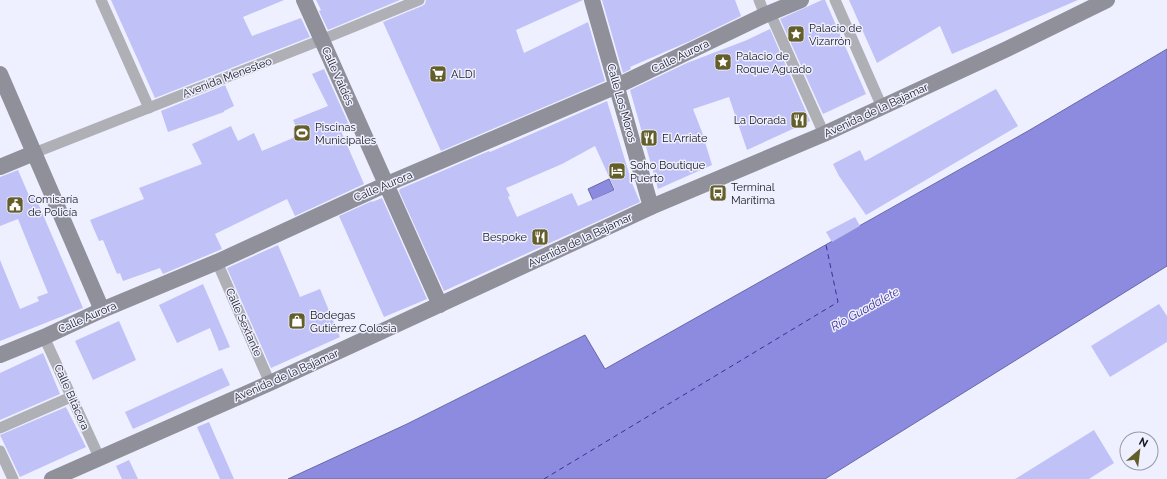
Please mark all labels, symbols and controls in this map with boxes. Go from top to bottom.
place label: Palacio de Vizarrón [809,22,862,48]
place icon: Palacio de Vizarrón [786,24,806,44]
street label: Calle Aurora [649,37,711,76]
street label: Calle Valdés [319,45,356,108]
place label: Palacio de Roque Aguado [736,50,812,76]
place icon: Palacio de Roque Aguado [713,52,733,72]
street label: Avenida Menesteo [181,54,274,100]
street label: Calle Los Moros [604,62,639,144]
supermarket icon: ALDI [428,64,448,84]
place label: ALDI [451,68,475,81]
street label: Avenida de la Bajamar [822,81,930,140]
restaurant icon: La Dorada [789,110,809,130]
place label: La Dorada [734,114,786,127]
place label: Piscinas Municipales [315,121,376,147]
sports icon: Piscinas Municipales [292,123,312,143]
restaurant icon: El Arriate [639,128,659,148]
place label: El Arriate [662,132,708,145]
place label: Soho Boutique Puerto [630,159,706,185]
hotel icon: Soho Boutique Puerto [607,161,627,181]
street label: Calle Aurora [352,168,414,205]
place label: Terminal Marítima [731,181,775,207]
bus stop icon: Terminal Marítima [708,183,728,203]
place label: Comisaría de Policía [28,193,78,219]
public building icon: Comisaría de Policía [5,195,25,215]
street label: Avenida de la Bajamar [526,211,634,270]
restaurant icon: Bespoke [530,227,550,247]
place label: Bespoke [483,231,528,244]
water label: Río Guadalete [828,284,902,334]
street label: Calle Sextante [223,286,265,359]
street label: Calle Aurora [56,299,118,336]
place label: Bodegas Gutiérrez Colosia [310,309,396,335]
shop icon: Bodegas Gutiérrez Colosia [287,311,307,331]
street label: Avenida de la Bajamar [232,346,341,404]
street label: Calle Bitácora [51,362,92,432]
north arrow [1119,431,1159,471]
text: N [1137,435,1150,450]

